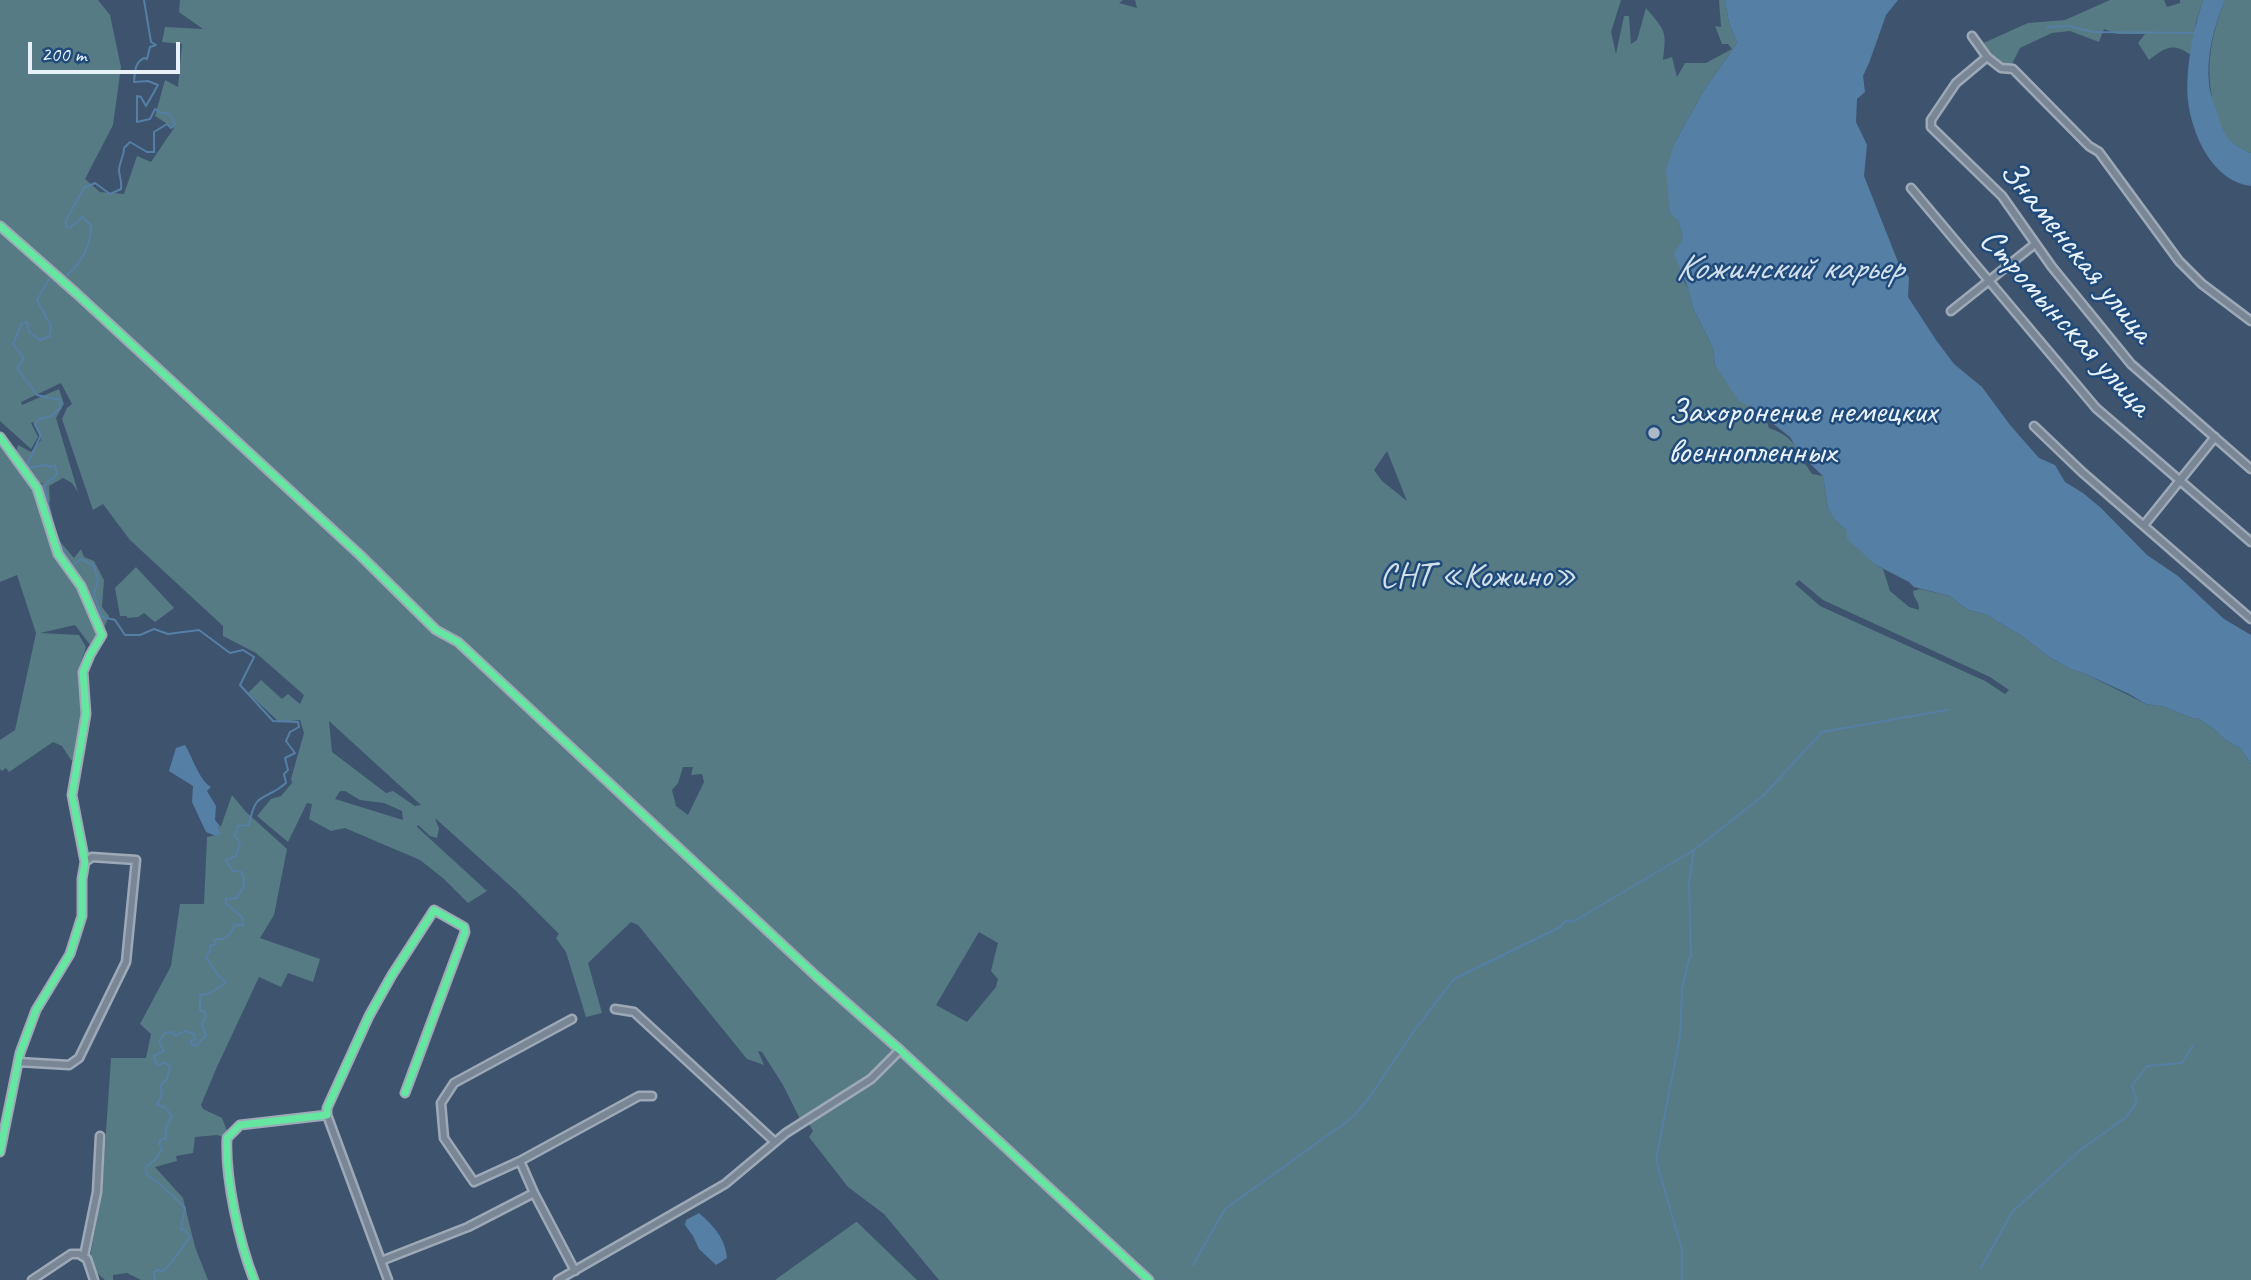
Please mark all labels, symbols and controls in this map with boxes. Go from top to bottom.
scale bar [32,28,184,72]
text: 200 m [41,41,86,67]
street label: Знаменская улица [1990,152,2162,352]
street label: Стромынская улица [1970,220,2160,426]
water label: Кожинский карьер [1676,247,1902,291]
place label: Захоронение немецких военнопленных [1668,392,1937,474]
marker: Захоронение немецких военнопленных [1646,425,1662,441]
park label: СНТ «Кожино» [1379,556,1577,598]

